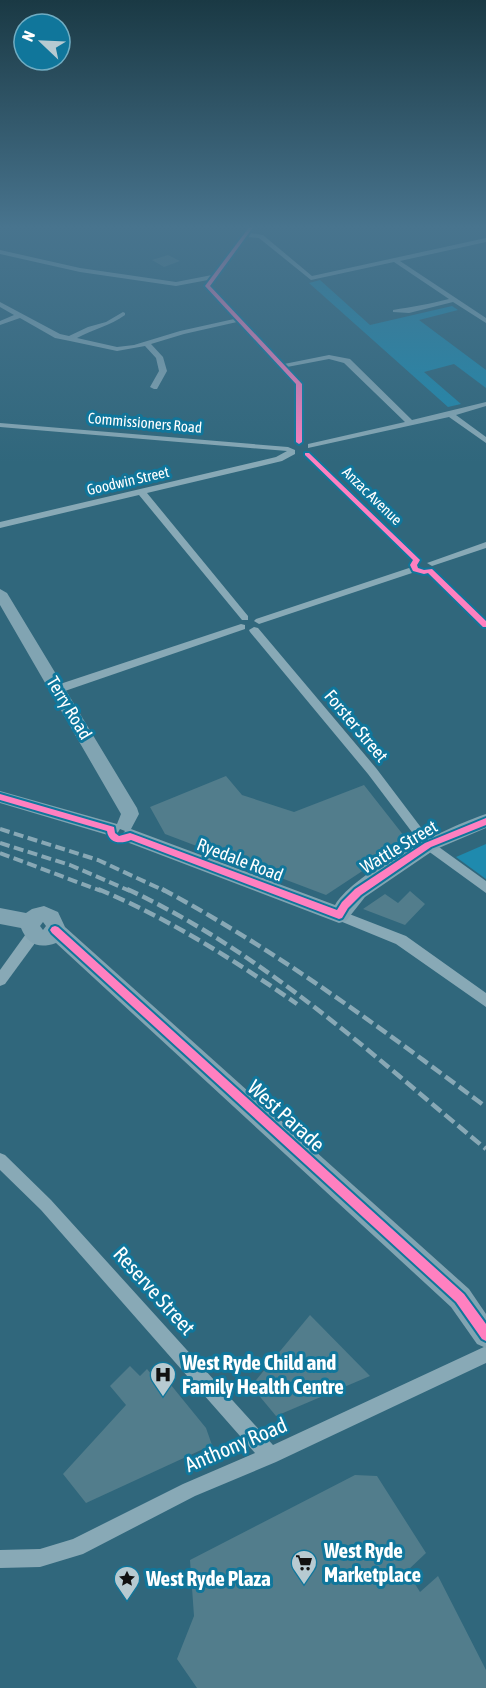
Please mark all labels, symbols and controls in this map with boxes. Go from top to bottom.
north arrow [12,12,72,72]
text: N [18,28,38,44]
street label: Commissioners Road [87,409,203,436]
street label: Goodwin Street [85,463,171,498]
street label: Anzac Avenue [339,463,406,528]
street label: Terry Road [42,672,96,743]
street label: Forster Street [320,685,393,766]
street label: Wattle Street [356,815,441,878]
street label: Ryedale Road [194,833,286,886]
street label: West Parade [243,1075,330,1156]
street label: Reserve Street [109,1241,200,1339]
place label: West Ryde Child and Family Health Centre [181,1350,344,1398]
hospital icon: West Ryde Child and Family Health Centre [148,1360,178,1398]
street label: Anthony Road [181,1412,290,1476]
place label: West Ryde Marketplace [323,1538,421,1586]
supermarket icon: West Ryde Marketplace [289,1548,319,1586]
place icon: West Ryde Plaza [112,1564,142,1602]
place label: West Ryde Plaza [145,1566,271,1590]

